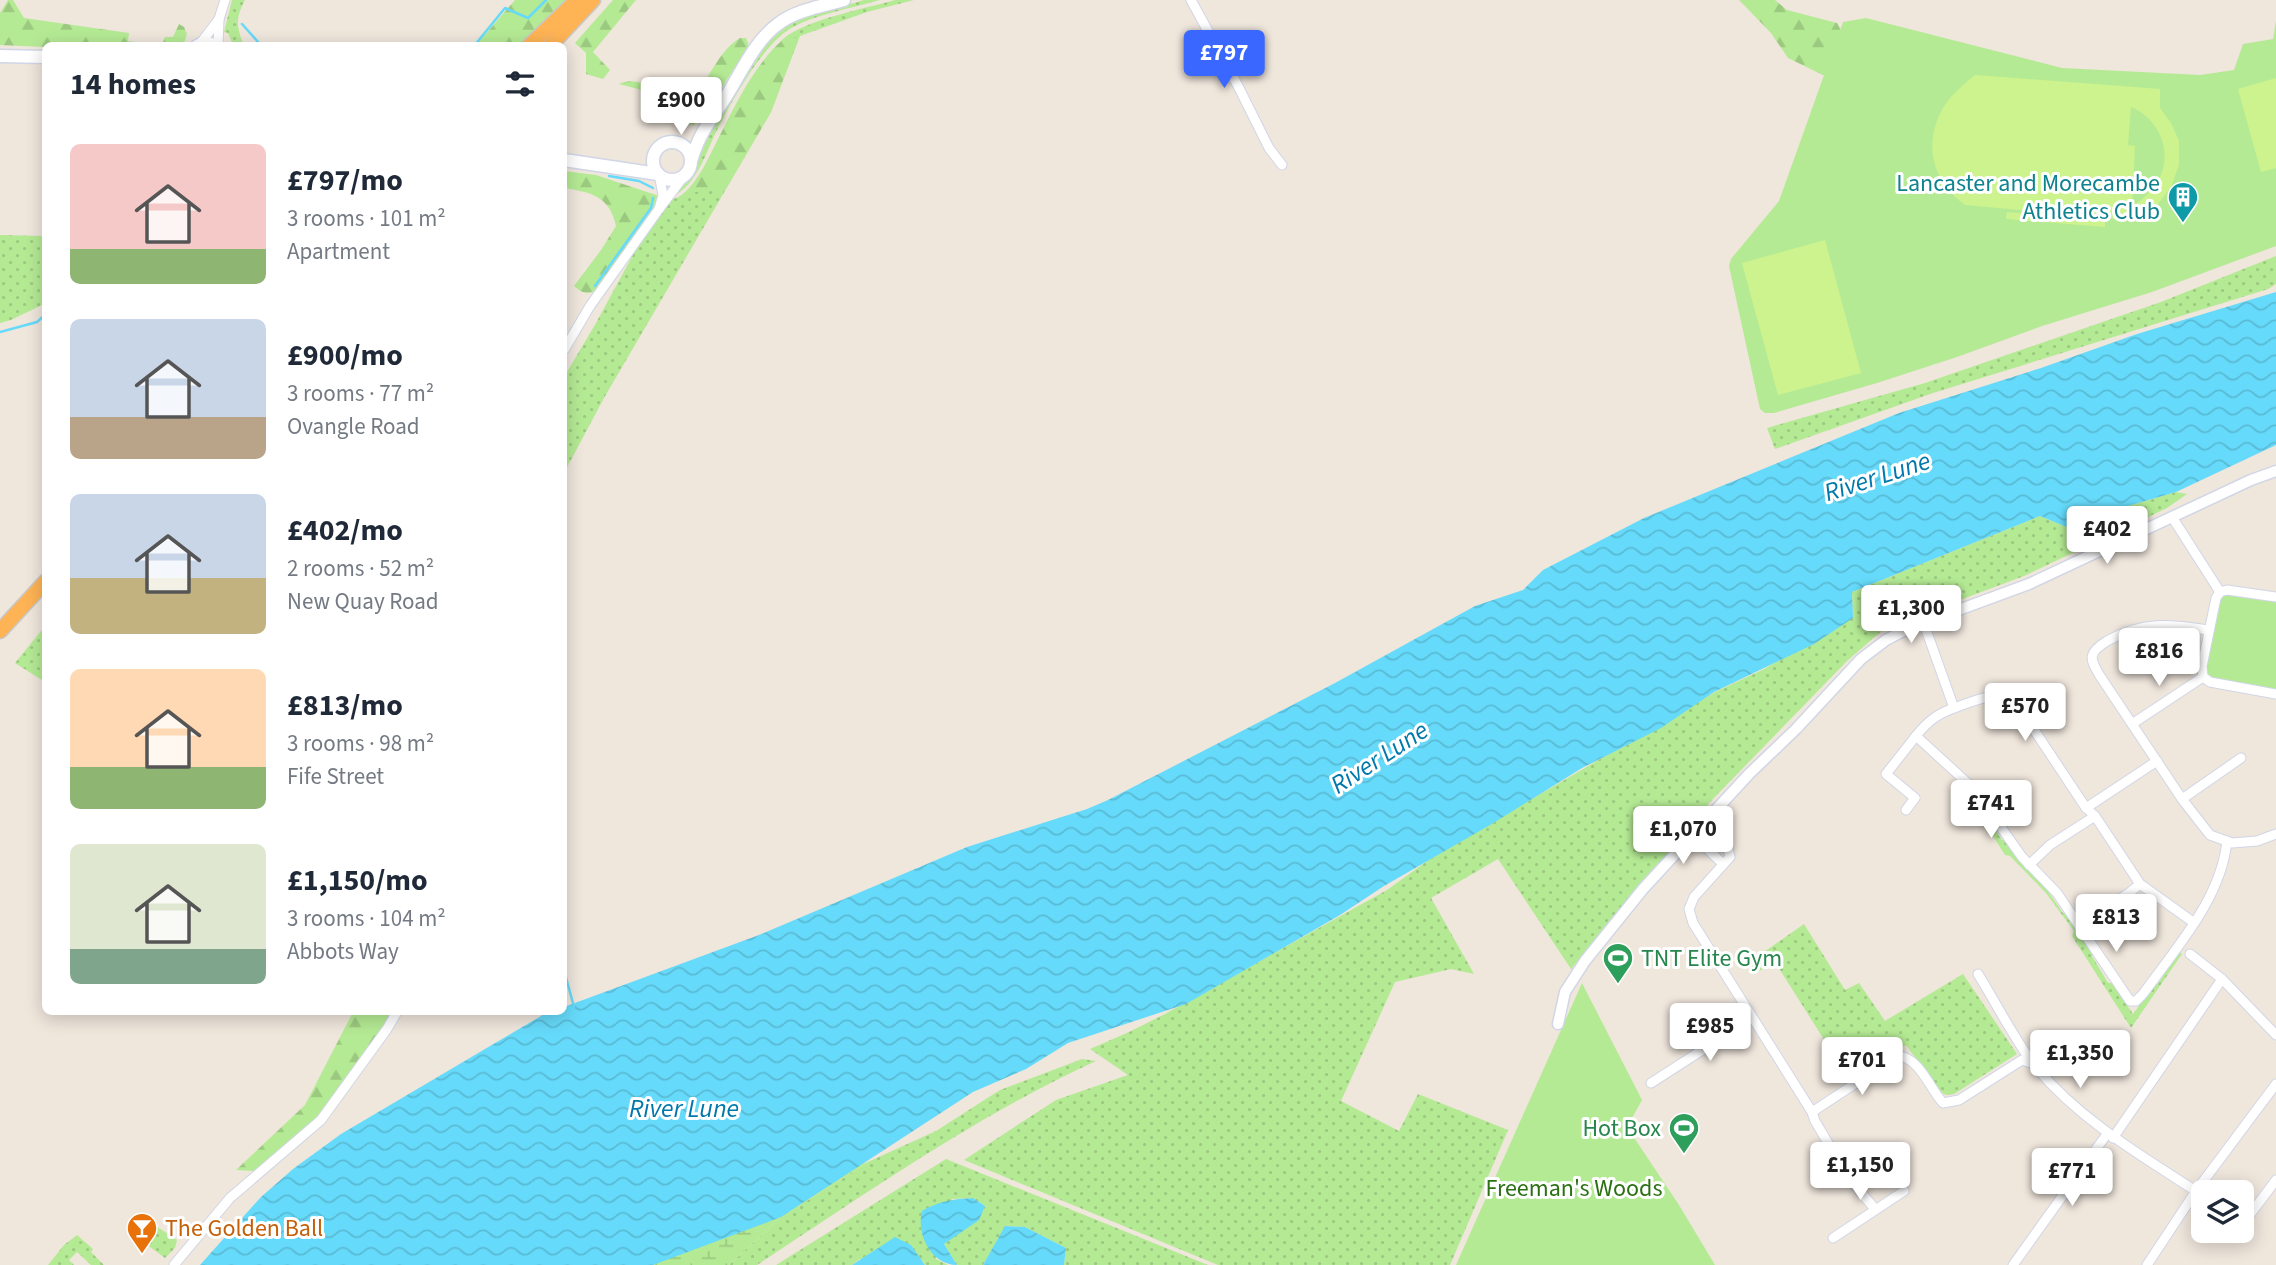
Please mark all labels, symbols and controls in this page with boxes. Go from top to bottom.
pin: £797 [1183,31,1265,90]
text: £797 [1200,36,1248,69]
text: 14 homes [70,63,196,106]
icon: filters [501,65,539,103]
pin: £900 [640,78,722,137]
text: £900 [657,83,705,116]
text: £797/mo [287,159,403,202]
place label: Lancaster and Morecambe Athletics Club [1896,166,2160,229]
icon: home [126,172,210,256]
building icon: Lancaster and Morecambe Athletics Club [2166,180,2200,224]
text: 3 rooms · 101 m² [287,202,446,235]
text: Apartment [287,235,390,268]
text: £900/mo [287,334,403,377]
icon: home [126,347,210,431]
text: 3 rooms · 77 m² [287,377,434,410]
text: Ovangle Road [287,410,420,443]
water label: River Lune [1819,442,1935,511]
pin: £402 [2066,506,2148,566]
text: £402/mo [287,509,403,552]
text: £402 [2083,512,2131,545]
icon: home [126,522,210,606]
text: 2 rooms · 52 m² [287,552,434,585]
text: New Quay Road [287,585,439,618]
pin: £1,300 [1854,586,1968,645]
text: £1,300 [1877,591,1945,624]
pin: £816 [2118,628,2200,688]
text: £816 [2135,634,2183,667]
text: £813/mo [287,684,403,727]
pin: £570 [1984,684,2066,743]
text: £570 [2001,689,2049,722]
icon: home [126,697,210,781]
water label: River Lune [1323,712,1436,803]
text: 3 rooms · 98 m² [287,727,434,760]
text: Fife Street [287,760,384,793]
pin: £741 [1950,780,2032,840]
text: £741 [1967,786,2015,819]
pin: £1,070 [1626,806,1740,866]
text: £1,070 [1649,812,1717,845]
text: £1,150/mo [287,859,428,902]
icon: home [126,872,210,956]
pin: £813 [2075,894,2157,954]
text: £813 [2092,900,2140,933]
text: 3 rooms · 104 m² [287,902,446,935]
text: Abbots Way [287,935,399,968]
sports icon: TNT Elite Gym [1601,941,1635,985]
place label: TNT Elite Gym [1641,941,1782,976]
pin: £985 [1669,1004,1751,1063]
text: £985 [1686,1009,1734,1042]
pin: £1,350 [2023,1030,2137,1090]
text: £1,350 [2046,1036,2114,1069]
pin: £701 [1821,1038,1903,1097]
text: £701 [1838,1043,1886,1076]
water label: River Lune [629,1090,739,1127]
place label: Hot Box [1582,1111,1661,1146]
sports icon: Hot Box [1667,1111,1701,1155]
pin: £1,150 [1803,1142,1917,1202]
text: £1,150 [1826,1148,1894,1181]
pin: £771 [2031,1148,2113,1208]
text: £771 [2048,1154,2096,1187]
park label: Freeman's Woods [1486,1171,1663,1206]
map controls [2191,1180,2254,1243]
button: layers [2191,1180,2254,1243]
bar icon: The Golden Ball [125,1211,159,1255]
place label: The Golden Ball [165,1211,323,1246]

